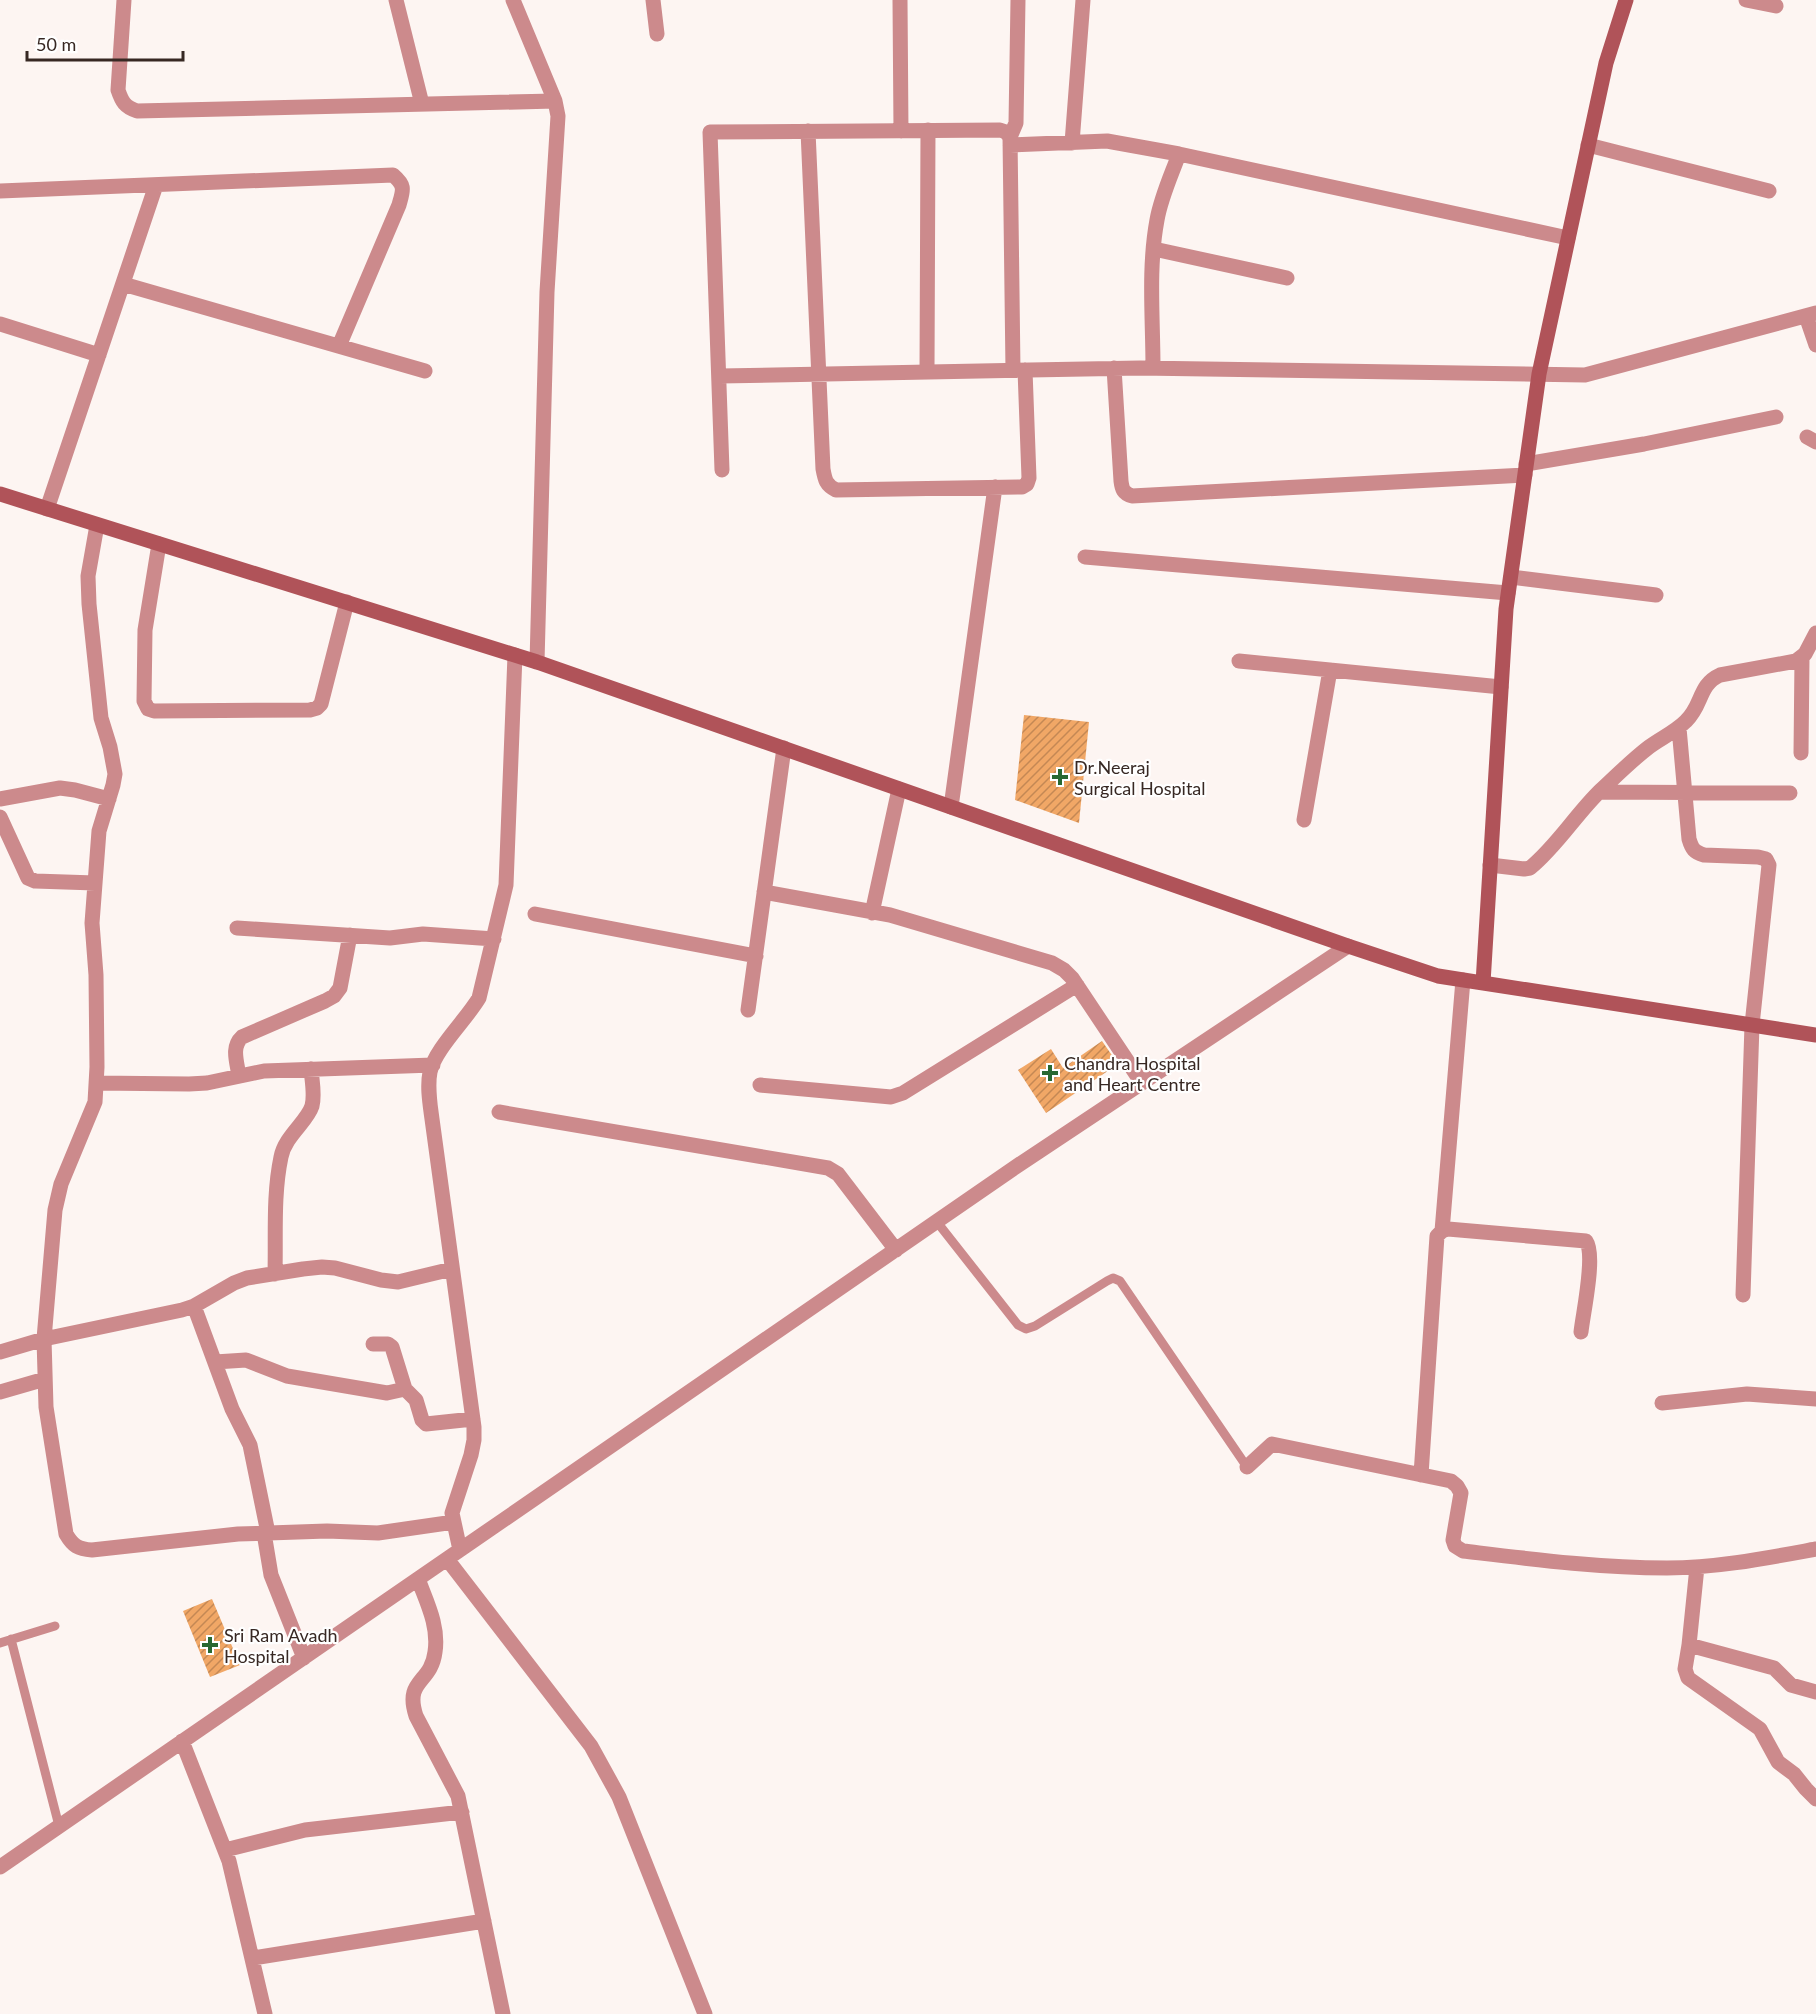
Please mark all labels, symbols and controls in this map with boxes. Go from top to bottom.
scale bar [27,24,183,62]
text: 50 m [36,33,76,55]
place label: Dr.Neeraj Surgical Hospital [1074,756,1206,799]
marker: Dr.Neeraj Surgical Hospital [1051,768,1069,786]
place label: Chandra Hospital and Heart Centre [1064,1052,1201,1095]
marker: Chandra Hospital and Heart Centre [1041,1064,1059,1082]
place label: Sri Ram Avadh Hospital [224,1624,338,1667]
marker: Sri Ram Avadh Hospital [201,1636,219,1654]

